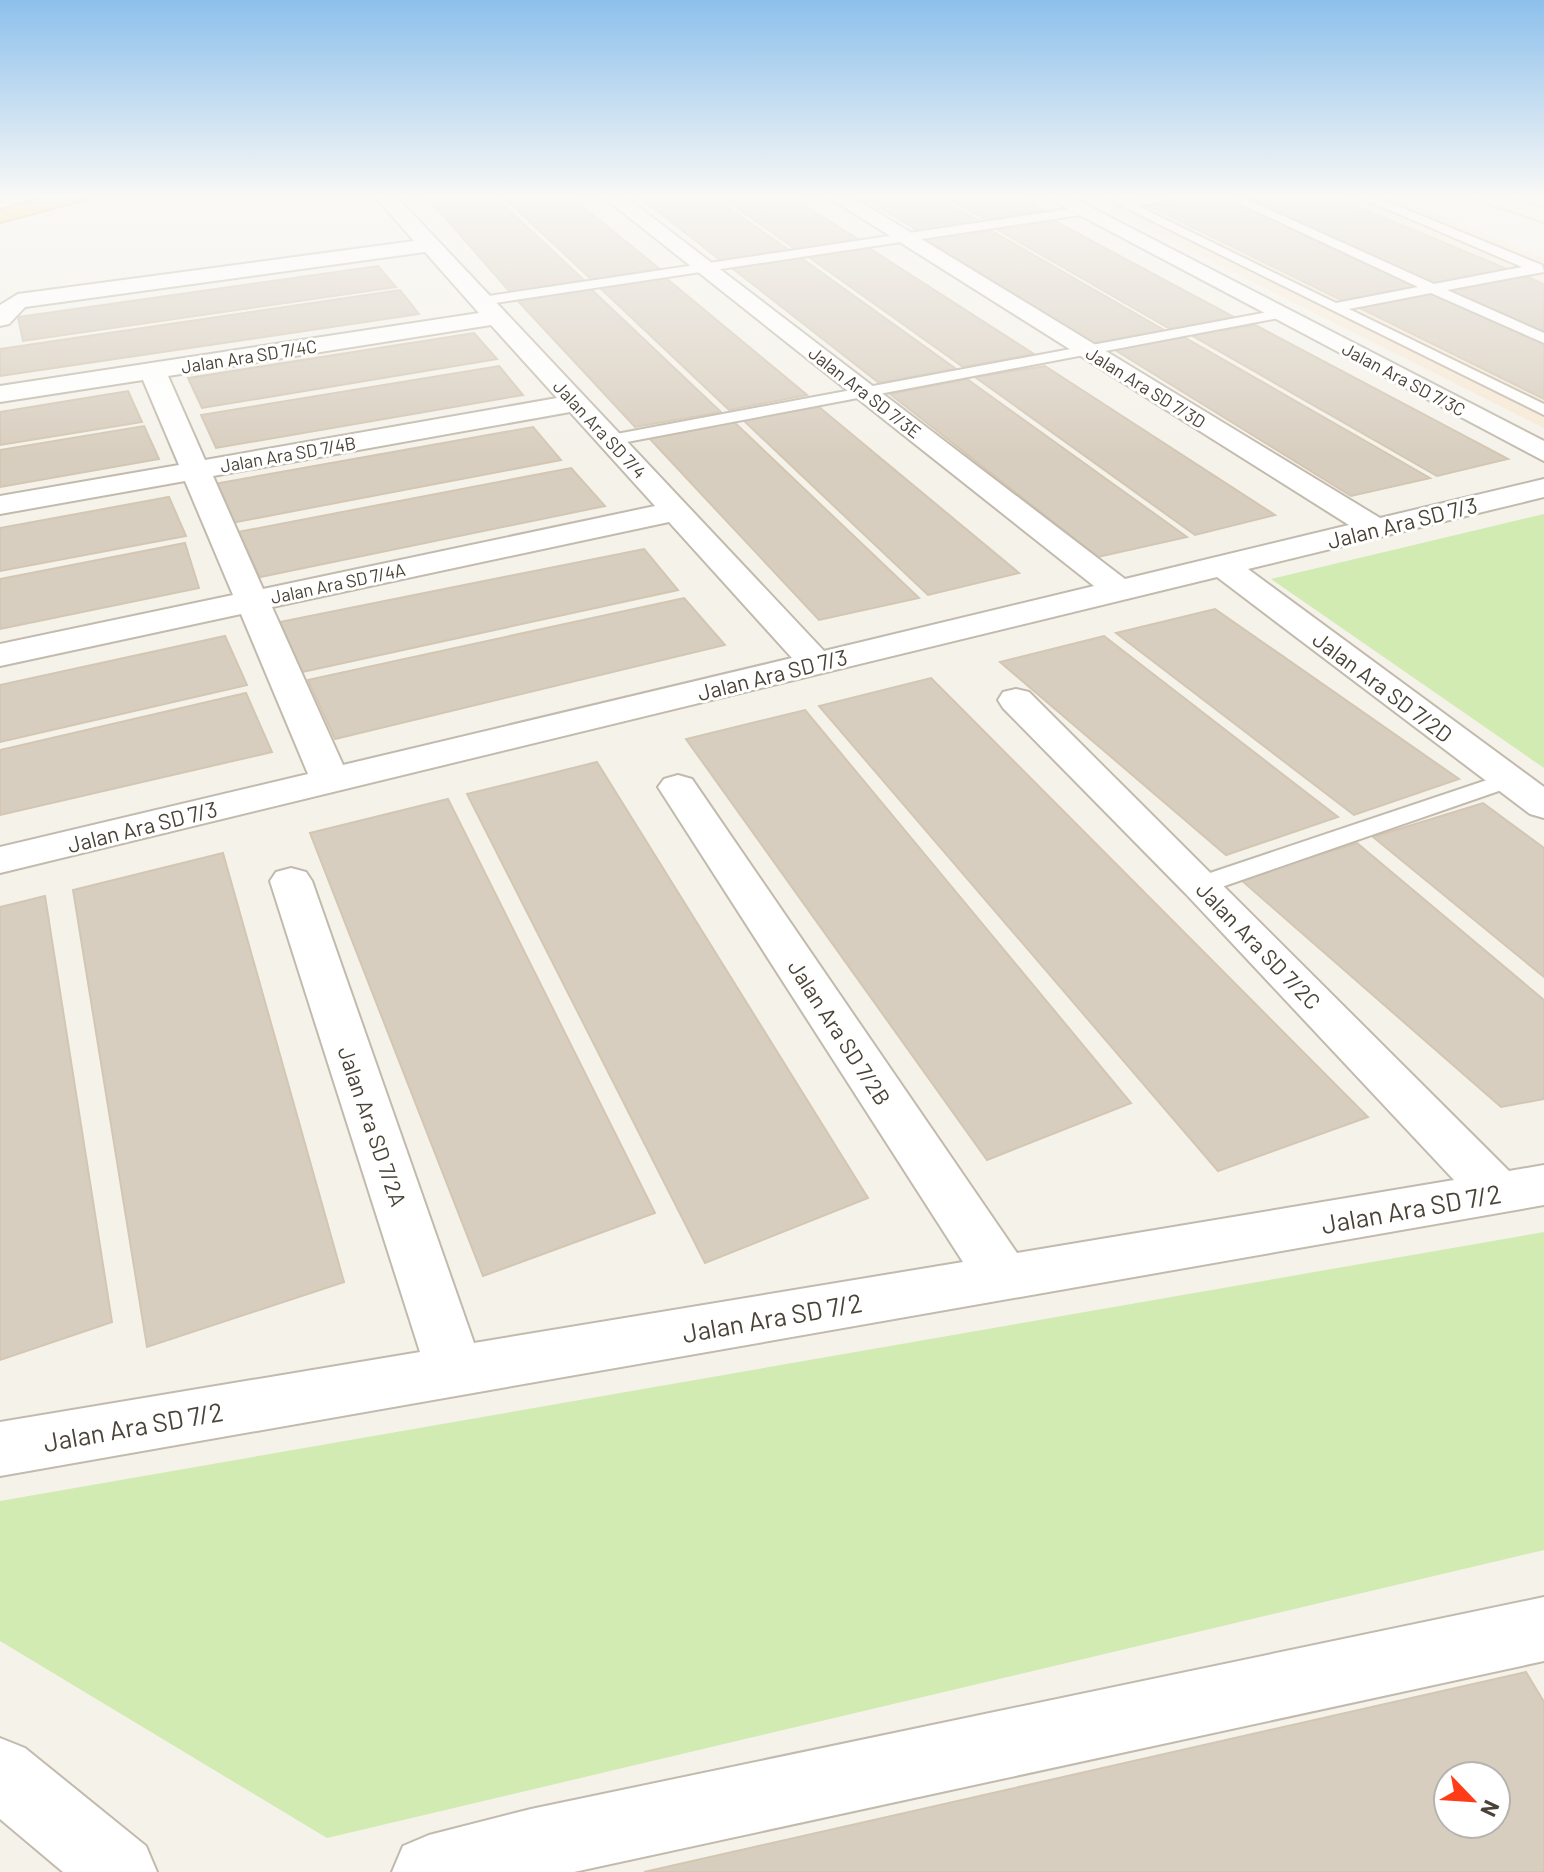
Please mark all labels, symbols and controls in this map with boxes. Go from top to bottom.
street label: Jalan Ara SD 7/4C [180,334,318,378]
street label: Jalan Ara SD 7/3C [1339,337,1469,421]
street label: Jalan Ara SD 7/3E [804,341,926,443]
street label: Jalan Ara SD 7/3D [1082,341,1210,433]
street label: Jalan Ara SD 7/4 [549,375,651,483]
street label: Jalan Ara SD 7/4B [218,431,358,477]
street label: Jalan Ara SD 7/3 [1324,491,1480,553]
street label: Jalan Ara SD 7/4A [269,558,407,608]
street label: Jalan Ara SD 7/2D [1308,625,1458,747]
street label: Jalan Ara SD 7/3 [694,643,850,705]
street label: Jalan Ara SD 7/3 [64,795,220,857]
street label: Jalan Ara SD 7/2C [1192,876,1326,1014]
street label: Jalan Ara SD 7/2B [783,955,897,1109]
street label: Jalan Ara SD 7/2A [333,1043,413,1209]
street label: Jalan Ara SD 7/2 [1319,1177,1503,1239]
street label: Jalan Ara SD 7/2 [680,1286,864,1348]
street label: Jalan Ara SD 7/2 [41,1395,225,1457]
north arrow [1432,1760,1512,1840]
text: N [1476,1797,1506,1821]

